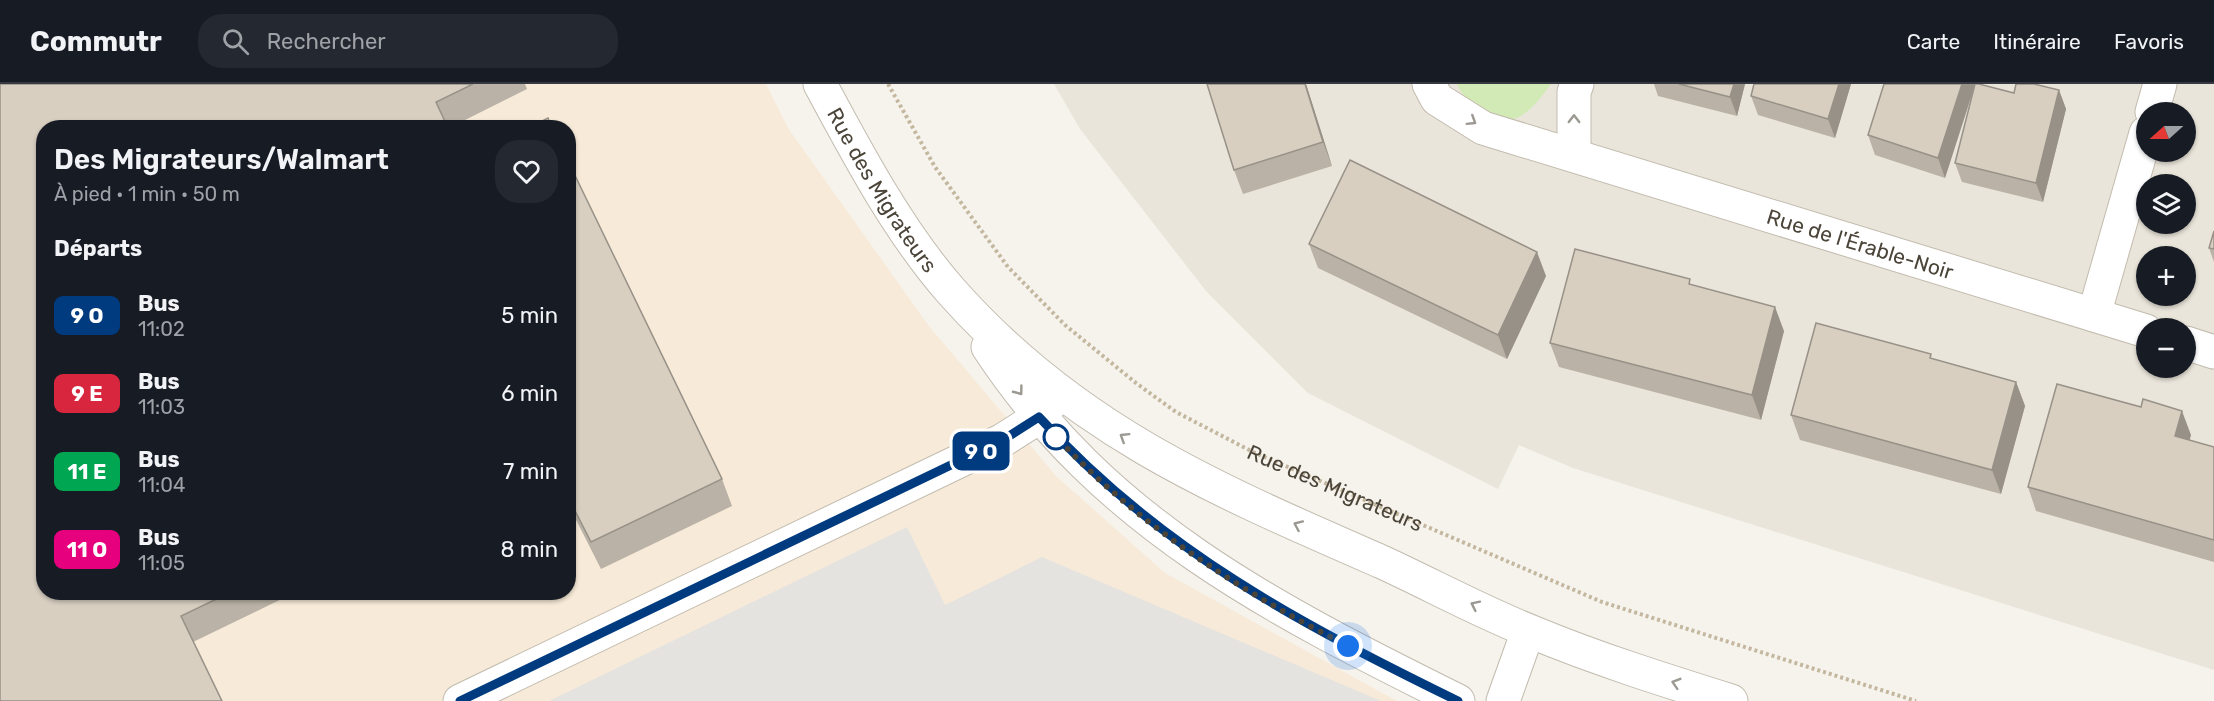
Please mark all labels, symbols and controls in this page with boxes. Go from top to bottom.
search box [198,14,618,68]
text: Commutr [30,25,162,58]
icon: search [219,25,252,58]
text: Rechercher [267,28,386,55]
text: Carte [1907,29,1960,54]
text: Itinéraire [1993,29,2081,54]
text: Favoris [2114,29,2184,54]
north arrow [2136,102,2196,162]
map controls [2136,102,2196,378]
street label: Rue des Migrateurs [822,103,943,277]
one-way arrow [1466,114,1477,125]
one-way arrow [1568,115,1580,124]
button: heart [495,140,558,203]
text: Des Migrateurs/Walmart [54,143,389,176]
button: layers [2136,174,2196,234]
text: À pied · 1 min · 50 m [54,182,240,206]
street label: Rue de l'Érable-Noir [1764,203,1957,284]
text: Départs [54,235,142,262]
button: + [2136,246,2196,306]
text: Bus [138,290,180,317]
text: 5 min [501,302,558,329]
text: 9 O [71,303,103,328]
text: 11:02 [138,317,185,341]
button: − [2136,318,2196,378]
text: Bus [138,368,180,395]
text: 6 min [501,380,558,407]
text: 9 E [71,381,103,406]
one-way arrow [1011,385,1022,396]
text: 11:03 [138,395,185,419]
unlabelled marker [1043,424,1069,450]
line badge: 9 O [946,432,1016,470]
one-way arrow [1120,432,1130,444]
text: 9 O [965,439,997,464]
street label: Rue des Migrateurs [1244,439,1427,536]
text: Bus [138,446,180,473]
text: 7 min [503,458,558,485]
text: 11 E [68,459,106,484]
text: 11:04 [138,473,185,497]
one-way arrow [1293,520,1304,532]
text: Bus [138,524,180,551]
text: 8 min [500,536,558,563]
text: 11 O [67,537,107,562]
text: 11:05 [138,551,185,575]
one-way arrow [1471,601,1482,613]
your location [1333,631,1363,661]
one-way arrow [1671,678,1682,691]

